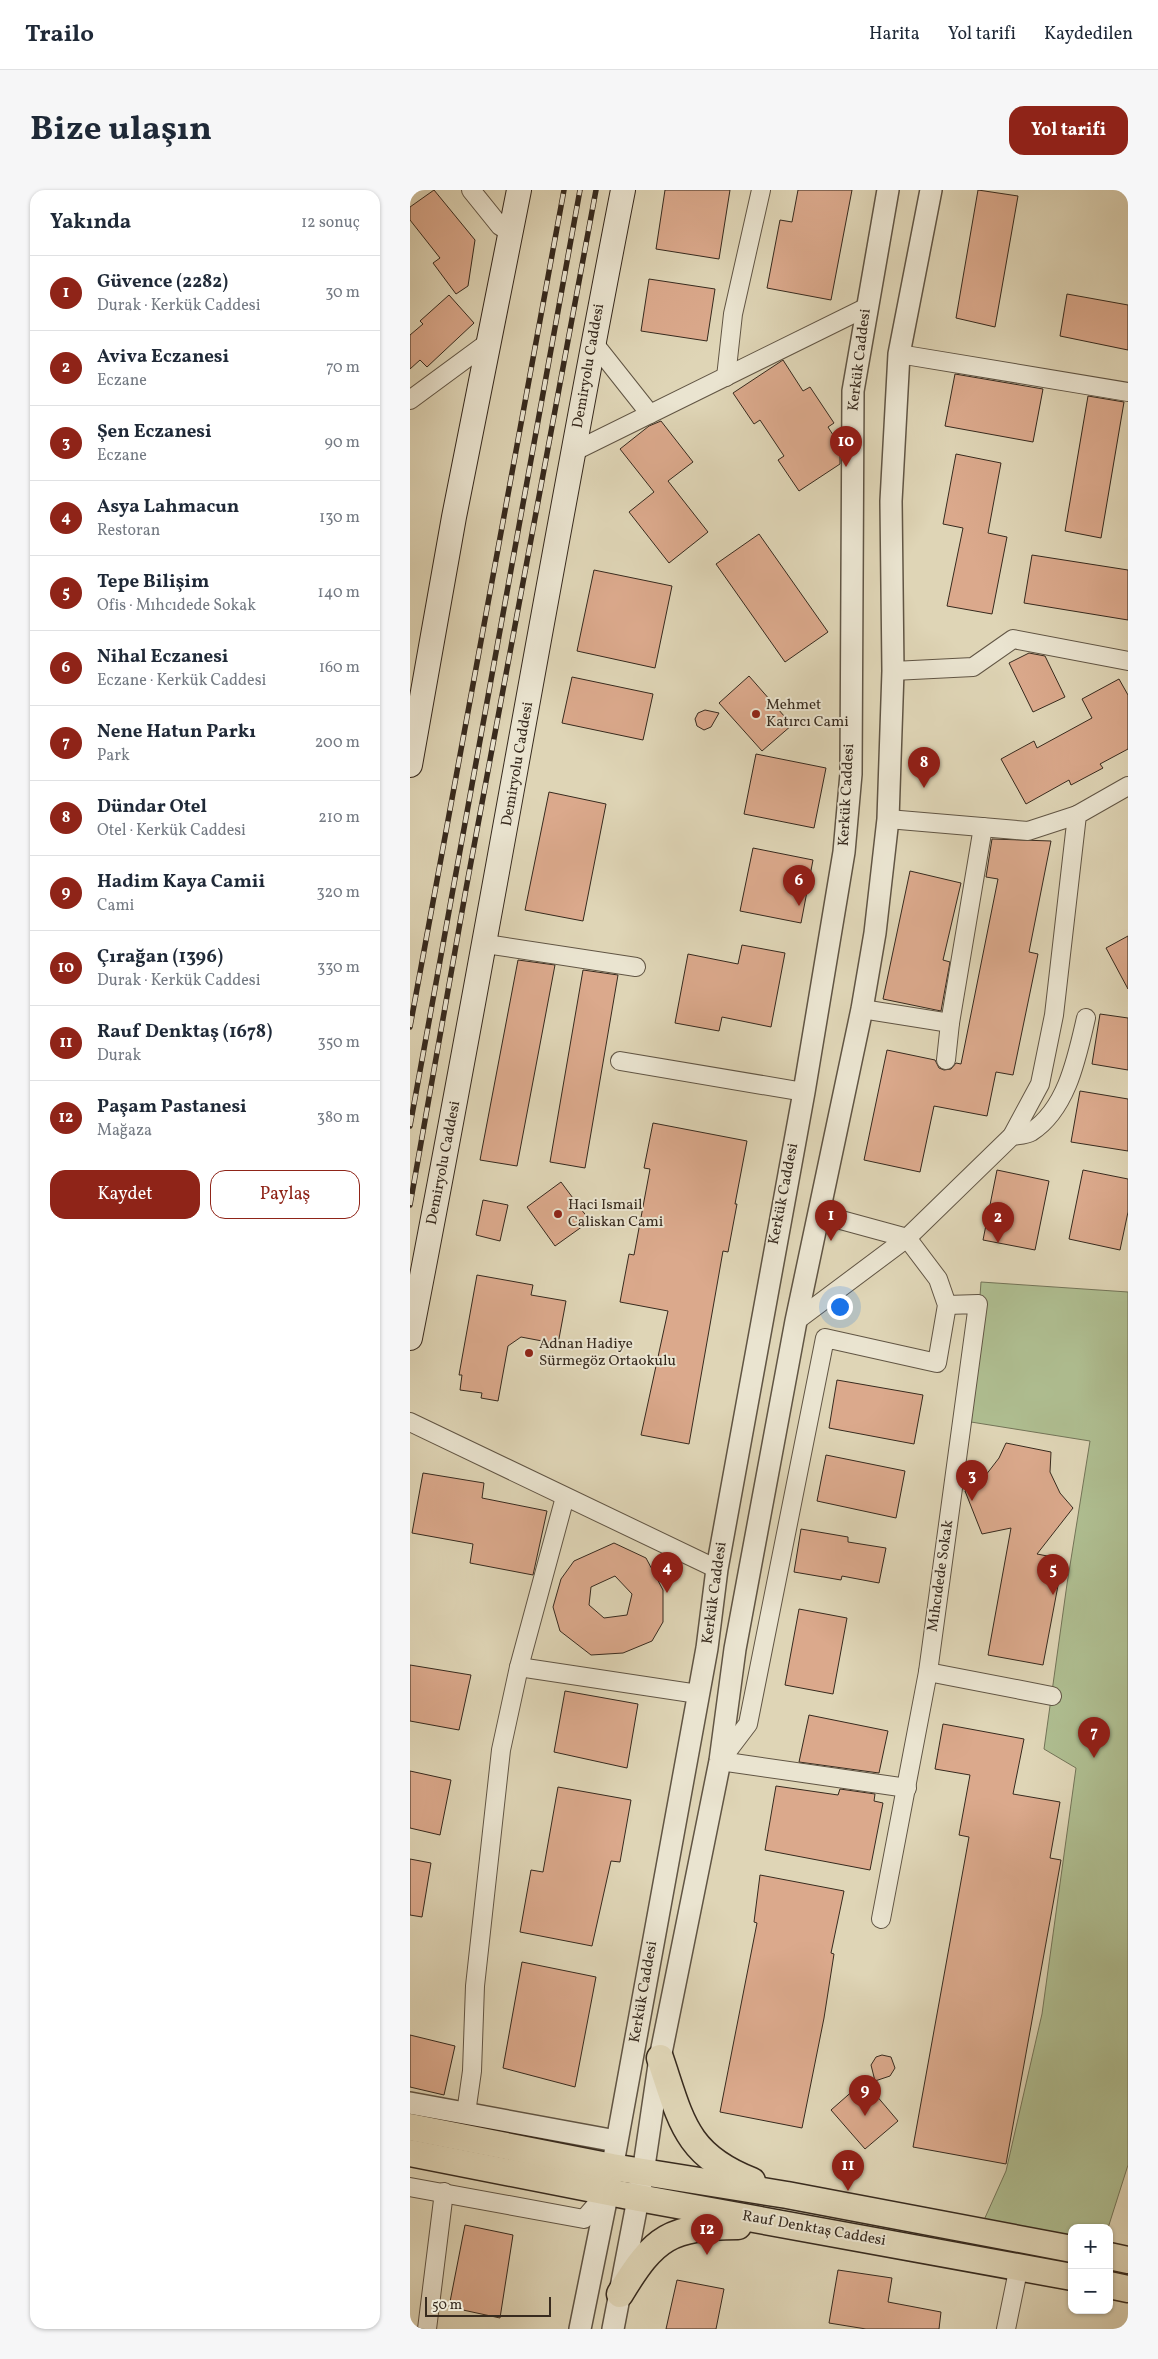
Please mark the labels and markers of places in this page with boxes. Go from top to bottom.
pin: 10 [830,426,862,467]
place label: Mehmet Katırcı Cami [766,695,849,733]
marker: Mehmet Katırcı Cami [750,708,762,720]
pin: 8 [908,747,940,788]
pin: 6 [783,865,815,906]
place label: Haci Ismail Caliskan Cami [568,1195,663,1233]
pin: 1 [815,1200,847,1241]
pin: 2 [982,1202,1014,1243]
marker: Haci Ismail Caliskan Cami [552,1208,564,1220]
place label: Adnan Hadiye Sürmegöz Ortaokulu [539,1334,676,1372]
marker: Adnan Hadiye Sürmegöz Ortaokulu [523,1347,535,1359]
pin: 3 [956,1460,988,1501]
pin: 4 [651,1552,683,1593]
pin: 5 [1037,1554,1069,1595]
pin: 7 [1078,1717,1110,1758]
pin: 9 [849,2075,881,2116]
pin: 11 [832,2150,864,2191]
pin: 12 [691,2214,723,2255]

